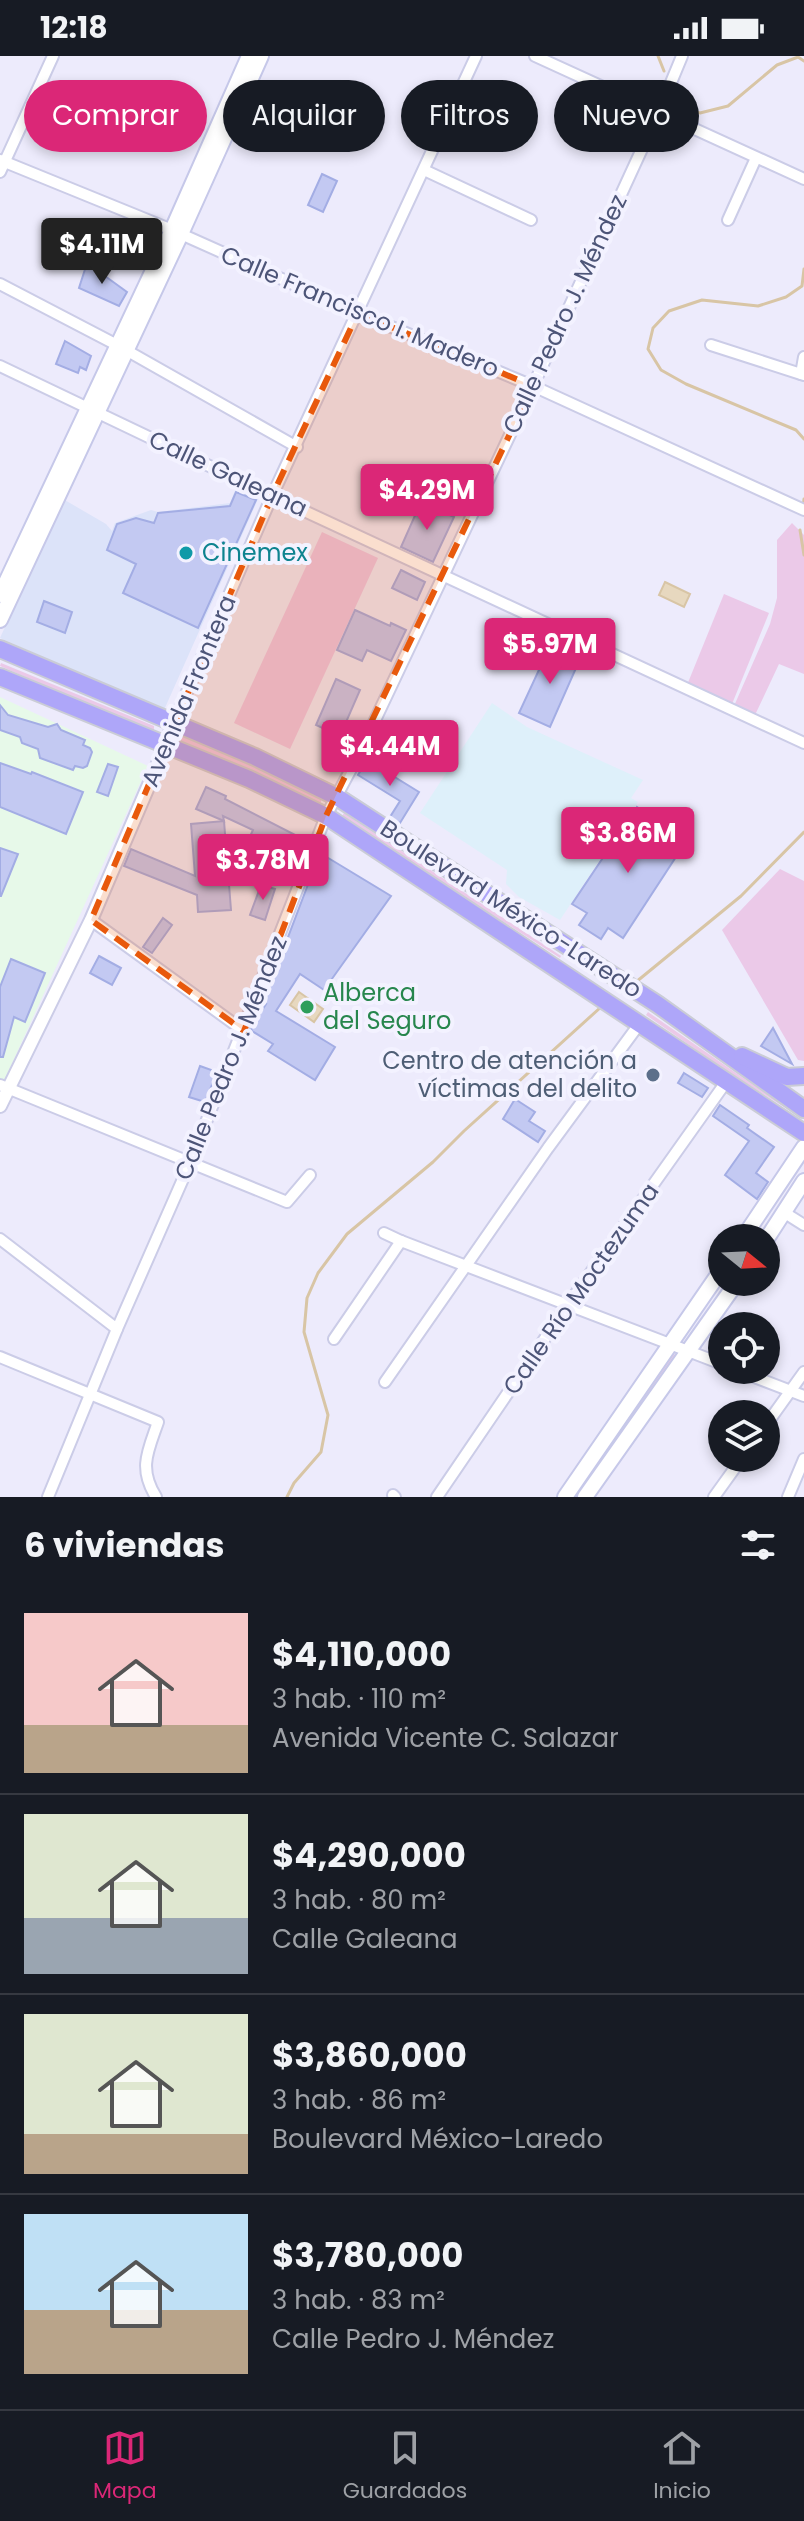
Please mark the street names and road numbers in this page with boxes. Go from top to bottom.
street label: Calle Pedro J. Méndez [495,189,635,439]
street label: Calle Francisco I. Madero [216,238,504,385]
street label: Calle Galeana [144,422,313,525]
street label: Avenida Frontera [133,590,244,792]
street label: Boulevard México-Laredo [374,812,648,1006]
street label: Calle Pedro J. Méndez [166,931,295,1185]
street label: Calle Río Moctezuma [495,1176,666,1401]

